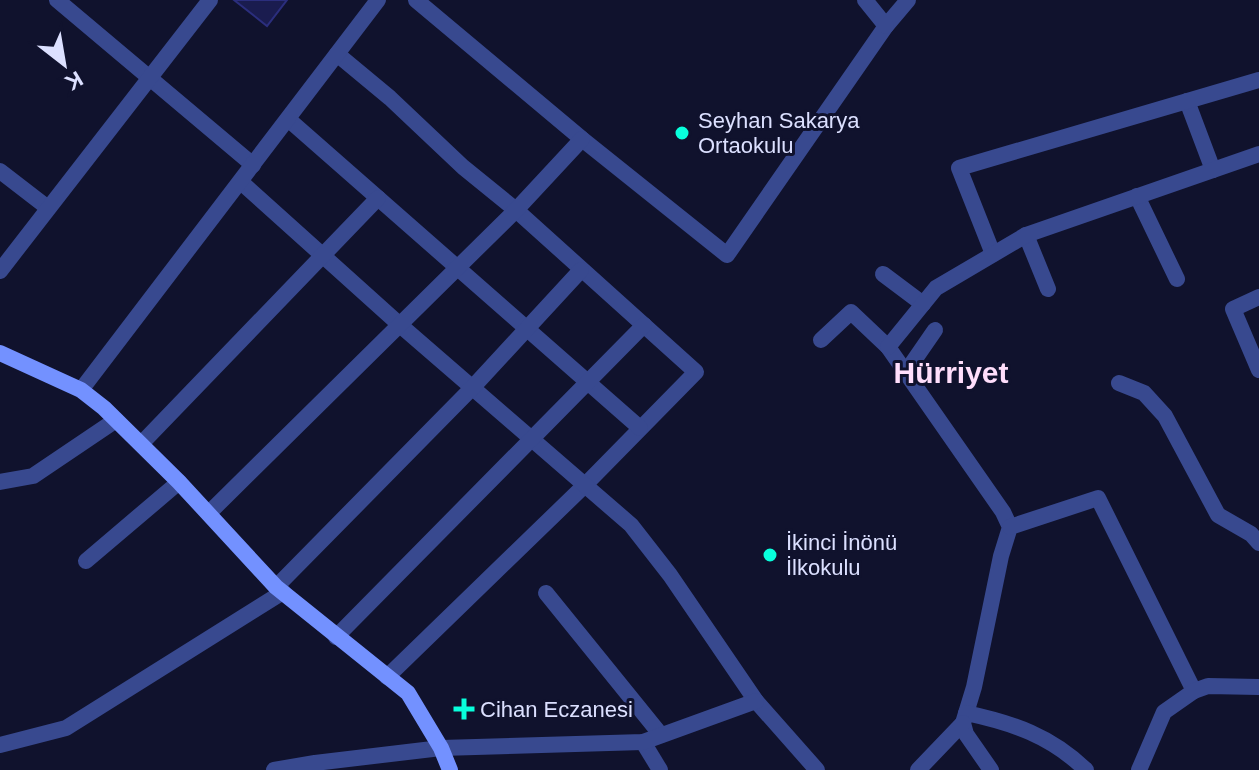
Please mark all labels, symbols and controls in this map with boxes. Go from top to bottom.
north arrow [24,24,104,104]
text: K [61,66,87,96]
place label: Seyhan Sakarya Ortaokulu [698,108,860,158]
marker: Seyhan Sakarya Ortaokulu [673,124,691,142]
district label: Hürriyet [893,356,1009,389]
place label: İkinci İnönü İlkokulu [786,530,897,580]
marker: İkinci İnönü İlkokulu [761,546,779,564]
place label: Cihan Eczanesi [480,697,633,722]
marker: Cihan Eczanesi [455,700,473,718]

